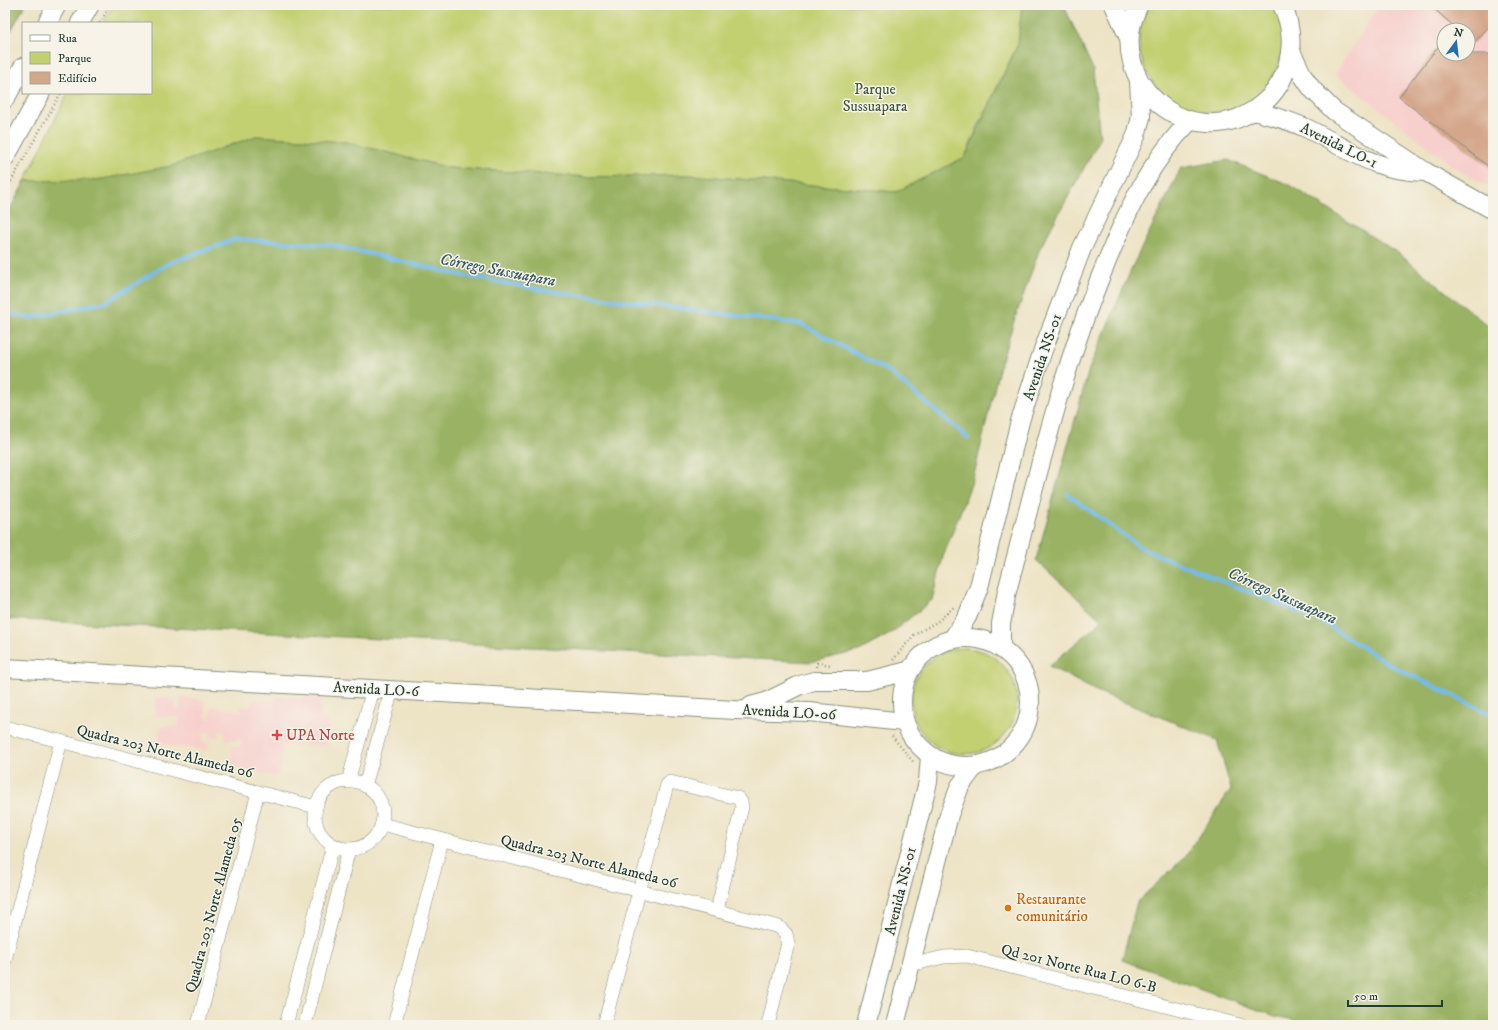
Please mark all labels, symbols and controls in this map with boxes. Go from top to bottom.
legend [22,22,152,94]
north arrow [1436,22,1476,62]
text: N [1452,25,1465,41]
text: Rua [58,31,78,46]
text: Parque [58,51,91,66]
text: Edifício [58,71,97,86]
park label: Parque Sussuapara [843,80,908,116]
street label: Avenida LO-1 [1297,119,1381,172]
water label: Córrego Sussuapara [438,249,557,291]
street label: Avenida NS-01 [1019,311,1066,403]
water label: Córrego Sussuapara [1225,563,1340,629]
street label: Avenida LO-6 [332,678,421,701]
street label: Avenida LO-06 [741,701,838,725]
street label: Quadra 203 Norte Alameda 06 [75,720,256,783]
place label: UPA Norte [286,726,355,745]
marker: UPA Norte [271,729,283,741]
street label: Quadra 203 Norte Alameda 05 [181,815,246,995]
street label: Quadra 203 Norte Alameda 06 [499,830,680,893]
street label: Avenida NS-01 [880,845,921,937]
place label: Restaurante comunitário [1016,890,1088,926]
marker: Restaurante comunitário [1003,903,1013,913]
street label: Qd 201 Norte Rua LO 6-B [999,940,1159,997]
scale bar [1348,982,1442,1008]
text: 50 m [1354,989,1378,1004]

